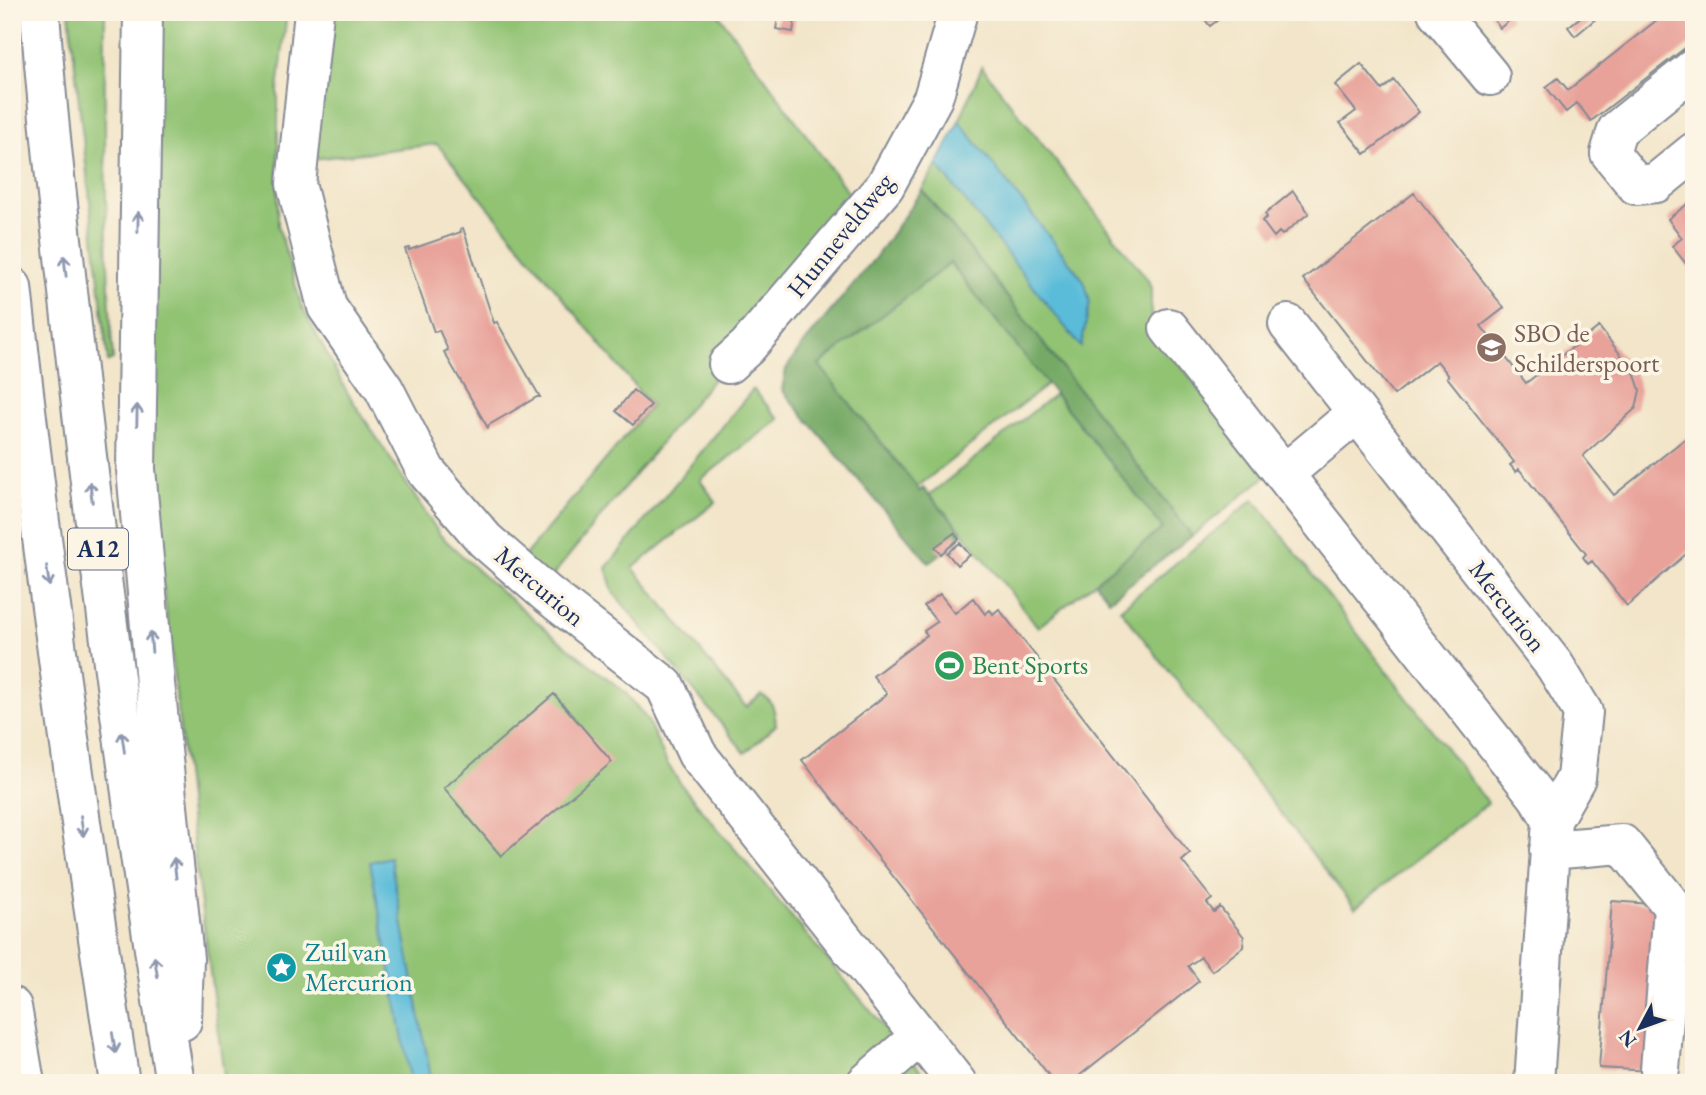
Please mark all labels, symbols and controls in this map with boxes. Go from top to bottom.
street label: Hunneveldweg [779,165,901,304]
one-way arrow [132,211,145,234]
one-way arrow [58,255,71,278]
place label: SBO de Schilderspoort [1514,316,1659,380]
school or university icon: SBO de Schilderspoort [1474,331,1508,365]
one-way arrow [130,404,143,427]
one-way arrow [84,481,97,504]
road number: A12 [68,528,128,570]
street label: Mercurion [488,538,592,634]
street label: Mercurion [1461,553,1555,659]
one-way arrow [42,564,55,587]
one-way arrow [145,631,158,654]
sports icon: Bent Sports [932,648,966,682]
place label: Bent Sports [972,648,1088,682]
one-way arrow [116,731,129,754]
one-way arrow [76,814,89,836]
one-way arrow [168,857,181,880]
place label: Zuil van Mercurion [305,935,413,999]
place icon: Zuil van Mercurion [265,950,299,984]
one-way arrow [149,956,162,979]
north arrow [1604,993,1674,1064]
text: N [1613,1024,1642,1053]
one-way arrow [108,1031,121,1054]

